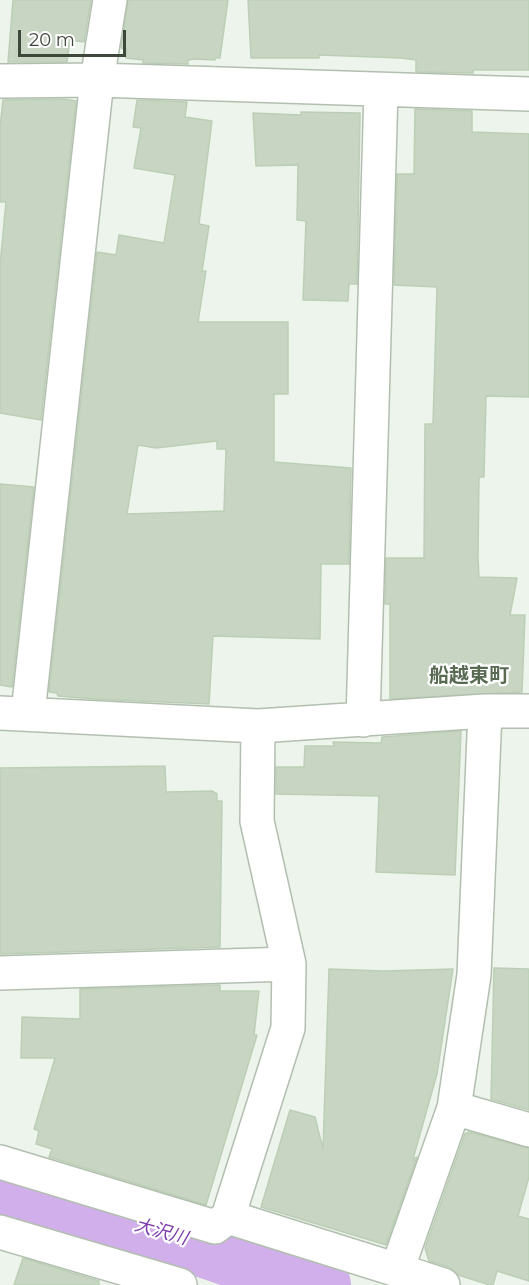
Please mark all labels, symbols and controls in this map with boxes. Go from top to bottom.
scale bar [21,18,129,56]
text: 20 m [29,29,75,51]
district label: 船越東町 [429,664,509,688]
water label: 大沢川 [132,1214,190,1250]

